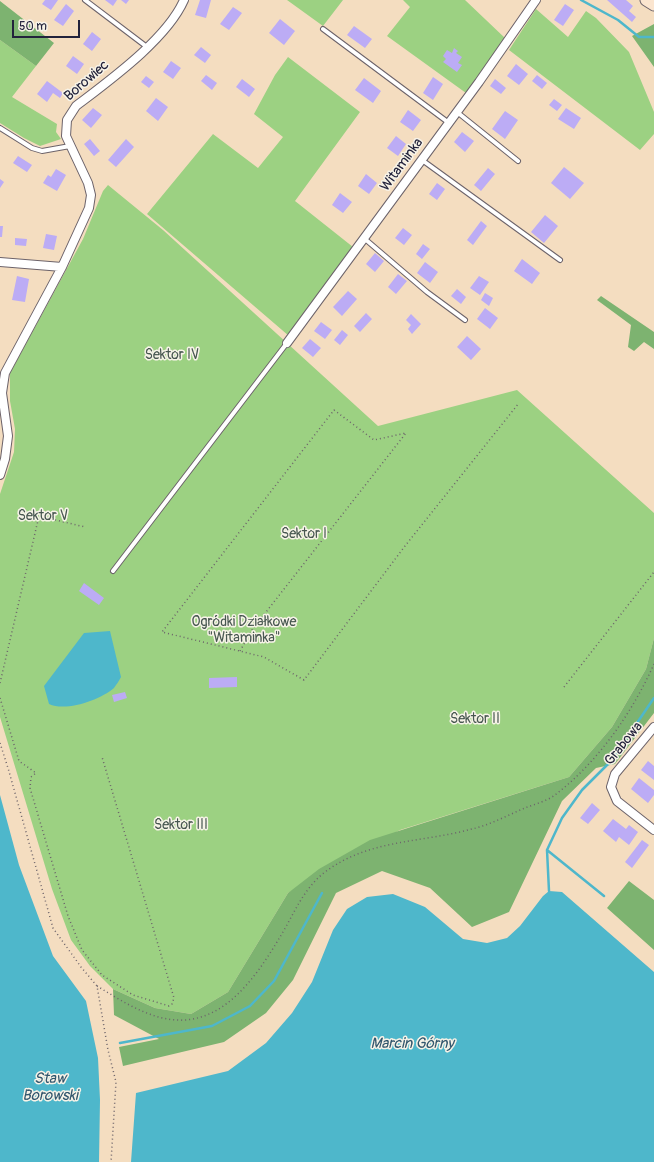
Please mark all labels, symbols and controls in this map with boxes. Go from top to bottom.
scale bar [14,12,82,38]
text: 50 m [19,19,47,34]
street label: Borowiec [61,57,113,105]
street label: Witaminka [377,135,427,195]
park label: Sektor IV [145,347,199,363]
park label: Sektor V [18,508,68,524]
park label: Sektor I [281,526,327,542]
park label: Ogródki Działkowe "Witaminka" [192,614,296,646]
park label: Sektor II [450,711,500,727]
street label: Grabowa [601,719,647,769]
park label: Sektor III [154,817,208,833]
water label: Marcin Górny [370,1035,454,1053]
water label: Staw Borowski [22,1070,78,1105]

